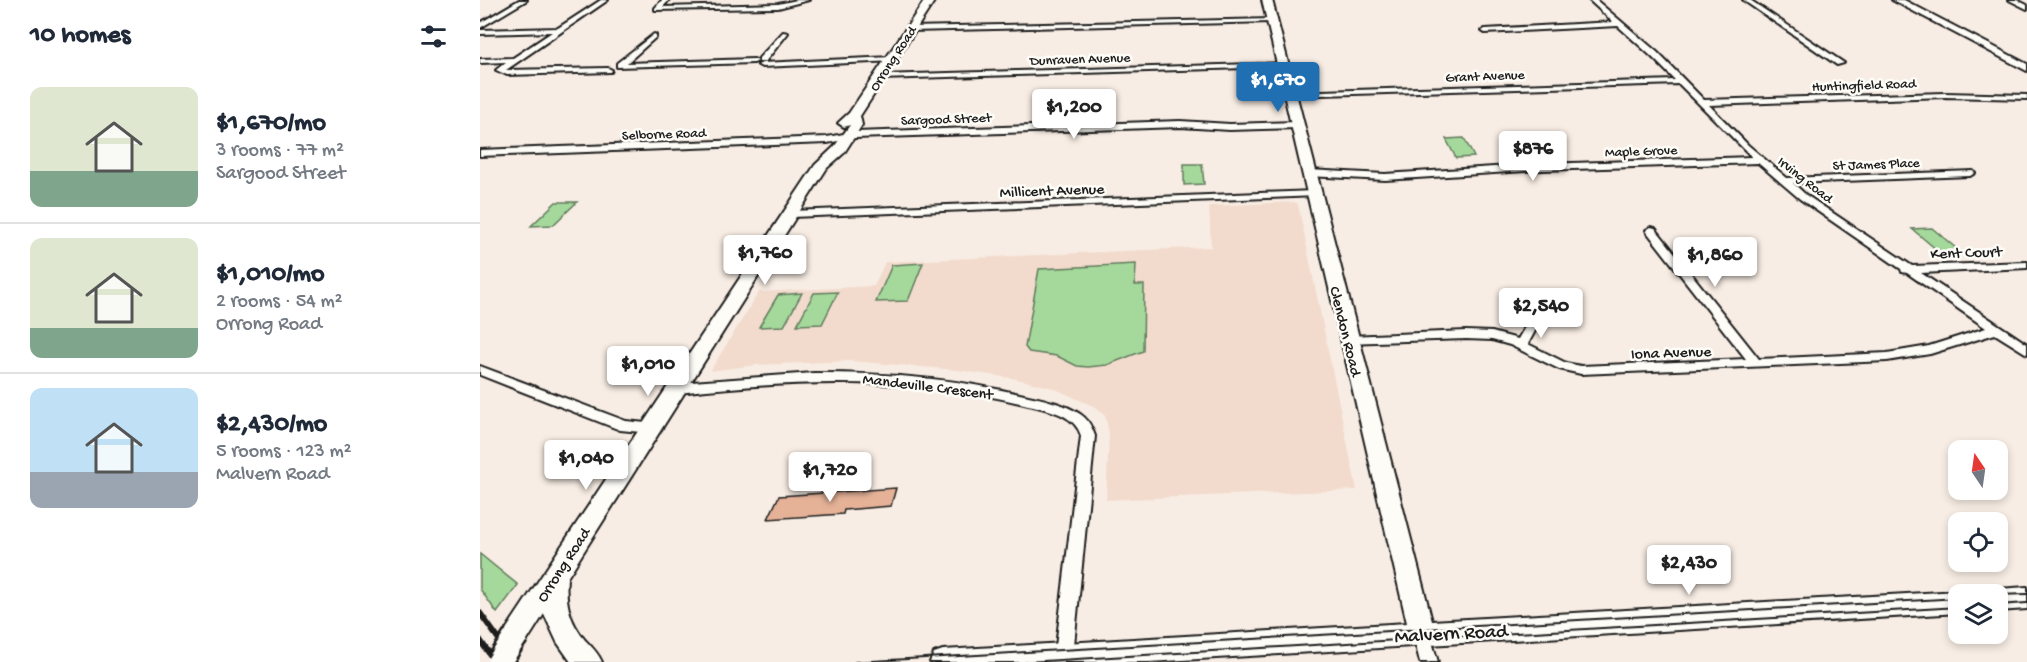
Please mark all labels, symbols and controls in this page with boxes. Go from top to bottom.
icon: filters [417,20,450,53]
text: 10 homes [30,21,130,52]
street label: Orrong Road [867,22,922,95]
street label: Dunraven Avenue [1029,50,1131,71]
pin: $1,670 [1229,62,1327,113]
street label: Grant Avenue [1445,68,1526,87]
text: $1,670 [1250,70,1306,93]
street label: Huntingfield Road [1812,76,1918,97]
pin: $1,200 [1025,89,1123,140]
text: $1,200 [1046,97,1102,120]
text: $1,670/mo [216,109,326,140]
street label: Sargood Street [901,110,993,131]
icon: home [78,111,150,183]
street label: Selborne Road [622,125,708,145]
pin: $876 [1497,131,1569,182]
text: $876 [1513,139,1553,162]
text: 3 rooms · 77 m² [216,140,344,163]
street label: Maple Grove [1605,143,1678,162]
street label: Irving Road [1773,154,1837,209]
street label: St James Place [1832,155,1921,176]
text: Sargood Street [216,163,345,186]
street label: Millicent Avenue [999,181,1106,204]
pin: $1,760 [716,235,814,286]
pin: $1,860 [1666,237,1764,288]
text: $1,760 [737,243,793,266]
street label: Kent Court [1930,244,2004,265]
text: $1,860 [1687,245,1743,268]
text: $1,010/mo [216,260,325,291]
icon: home [78,262,150,334]
street label: Clendon Road [1323,285,1364,380]
pin: $2,540 [1492,288,1590,339]
text: 2 rooms · 54 m² [216,291,343,314]
text: $2,540 [1513,296,1569,319]
text: Orrong Road [216,314,322,337]
street label: Iona Avenue [1631,344,1712,365]
pin: $1,010 [599,346,697,397]
text: $1,010 [621,354,675,377]
street label: Mandeville Crescent [861,371,995,406]
text: $2,430/mo [216,410,327,441]
icon: home [78,412,150,484]
pin: $1,040 [537,440,635,491]
north arrow [1948,440,2008,500]
map controls [1948,440,2008,644]
text: 5 rooms · 123 m² [216,441,352,464]
text: $1,040 [558,448,614,471]
pin: $1,720 [781,452,879,503]
text: $1,720 [803,460,857,483]
text: Malvern Road [216,464,330,487]
button: locate [1948,512,2008,572]
street label: Orrong Road [534,524,597,607]
pin: $2,430 [1640,545,1738,596]
text: $2,430 [1661,553,1717,576]
button: layers [1948,584,2008,644]
street label: Malvern Road [1394,621,1511,650]

